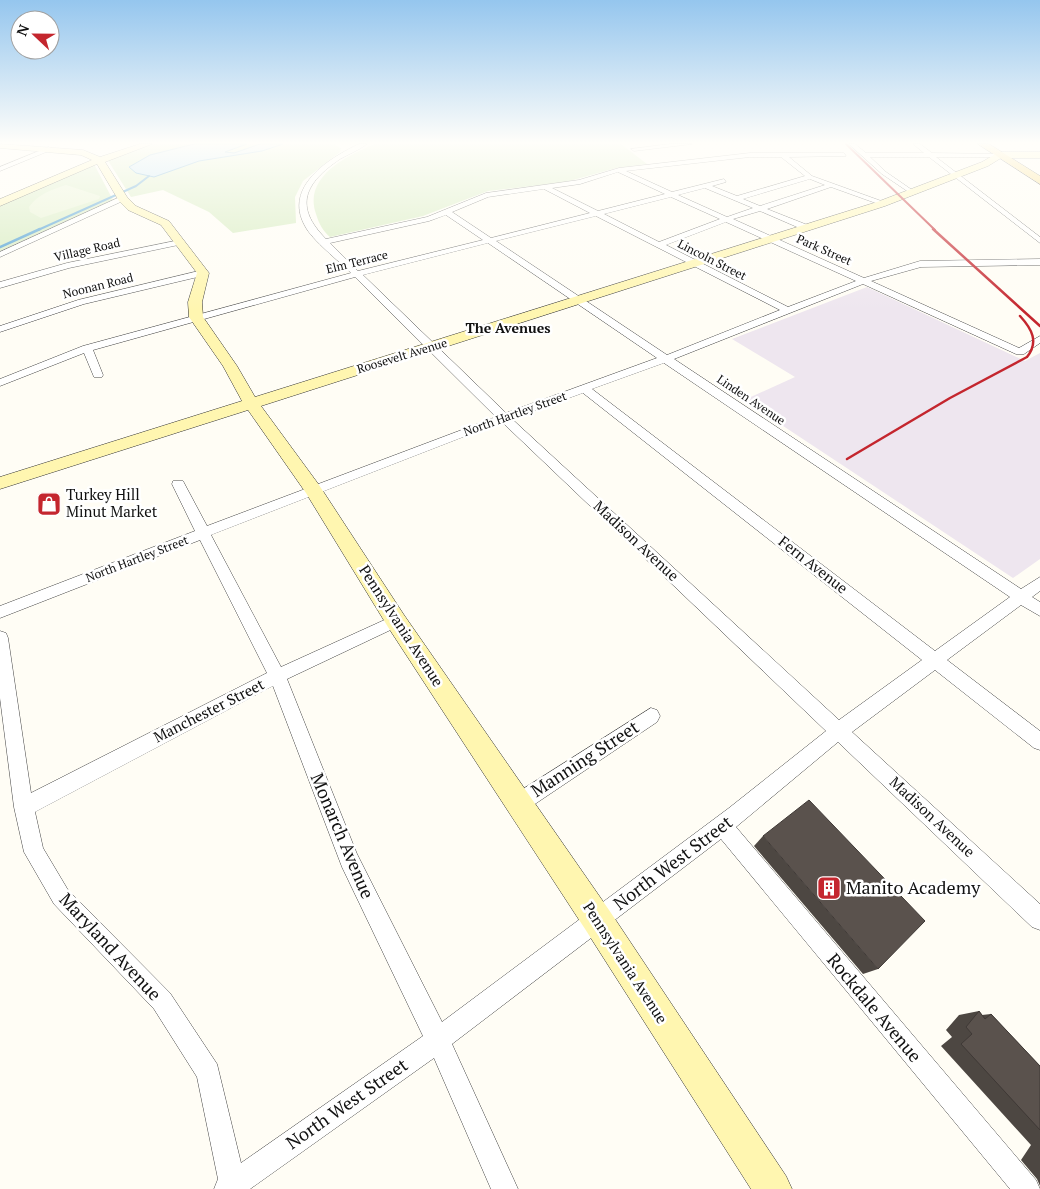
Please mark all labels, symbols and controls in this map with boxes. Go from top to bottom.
north arrow [10,10,60,60]
text: N [12,21,33,38]
street label: Park Street [794,231,855,269]
street label: Village Road [52,235,122,264]
street label: Lincoln Street [675,236,750,284]
street label: Elm Terrace [324,247,389,276]
street label: Noonan Road [61,269,135,302]
district label: The Avenues [465,318,551,337]
street label: Roosevelt Avenue [355,335,449,376]
street label: Linden Avenue [714,371,788,428]
street label: North Hartley Street [461,388,569,439]
place label: Turkey Hill Minut Market [66,484,158,521]
shop icon: Turkey Hill Minut Market [36,491,62,517]
street label: Madison Avenue [590,496,684,585]
street label: Fern Avenue [775,531,852,598]
street label: North Hartley Street [83,532,191,585]
street label: Pennsylvania Avenue [355,561,449,690]
street label: Manchester Street [150,673,268,747]
street label: Manning Street [526,714,643,802]
street label: Monarch Avenue [306,769,380,902]
street label: Madison Avenue [886,772,980,861]
street label: North West Street [608,809,737,915]
building icon: Manito Academy [816,875,842,901]
place label: Manito Academy [846,875,981,899]
street label: Maryland Avenue [54,887,167,1005]
street label: Pennsylvania Avenue [579,898,673,1027]
street label: Rockdale Avenue [822,948,927,1067]
street label: North West Street [281,1052,412,1154]

